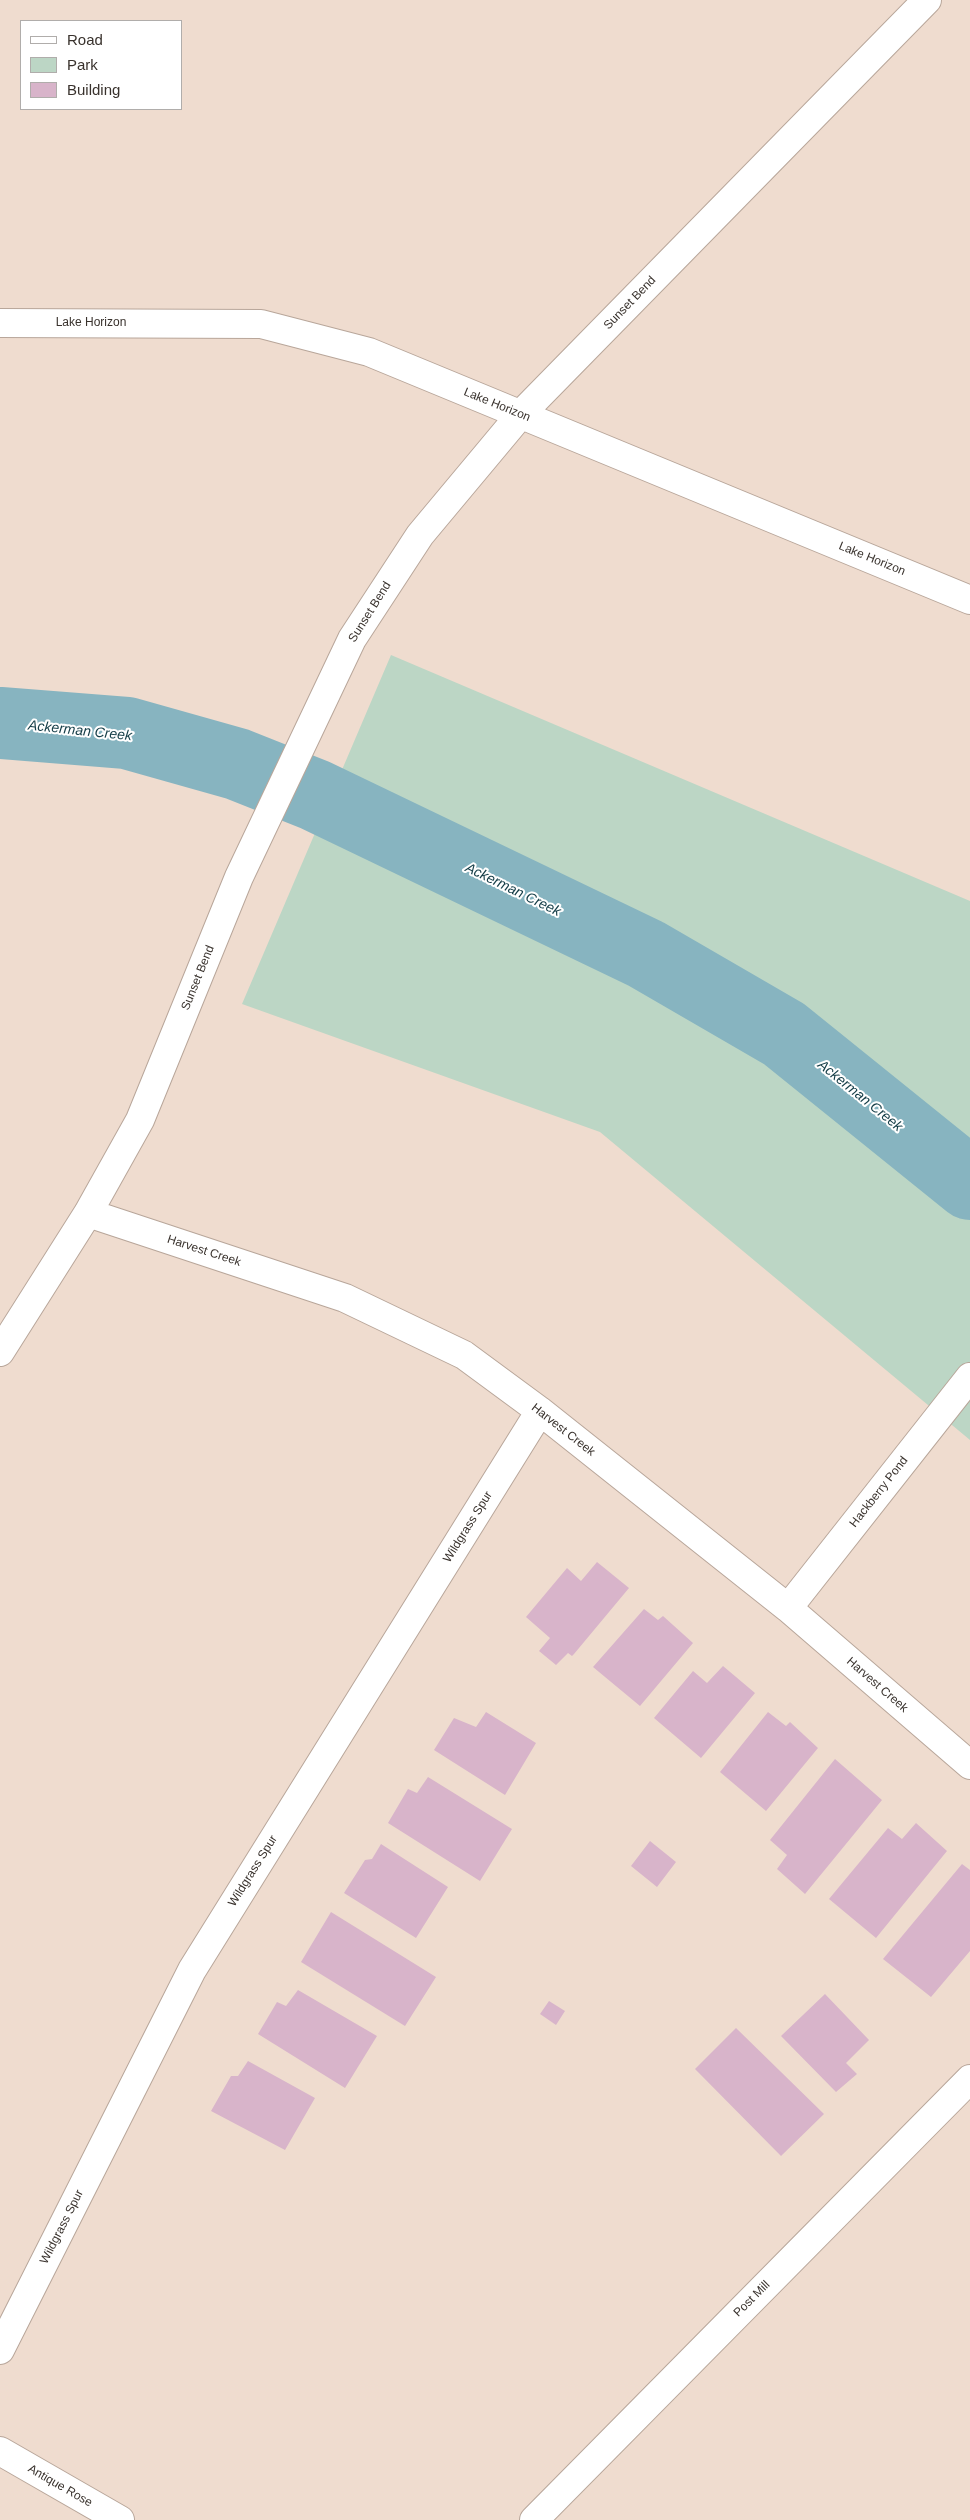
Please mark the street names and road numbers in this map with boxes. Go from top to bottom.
street label: Sunset Bend [601,273,659,333]
street label: Lake Horizon [56,316,126,330]
street label: Lake Horizon [462,385,532,425]
street label: Lake Horizon [837,539,907,579]
street label: Sunset Bend [346,579,394,645]
street label: Sunset Bend [178,943,218,1013]
street label: Harvest Creek [165,1232,243,1270]
street label: Harvest Creek [528,1401,598,1459]
street label: Hackberry Pond [847,1454,911,1530]
street label: Wildgrass Spur [440,1489,496,1565]
street label: Harvest Creek [843,1654,911,1716]
street label: Wildgrass Spur [225,1833,281,1909]
street label: Wildgrass Spur [37,2187,87,2267]
street label: Post Mill [731,2278,773,2320]
street label: Antique Rose [25,2462,95,2510]

